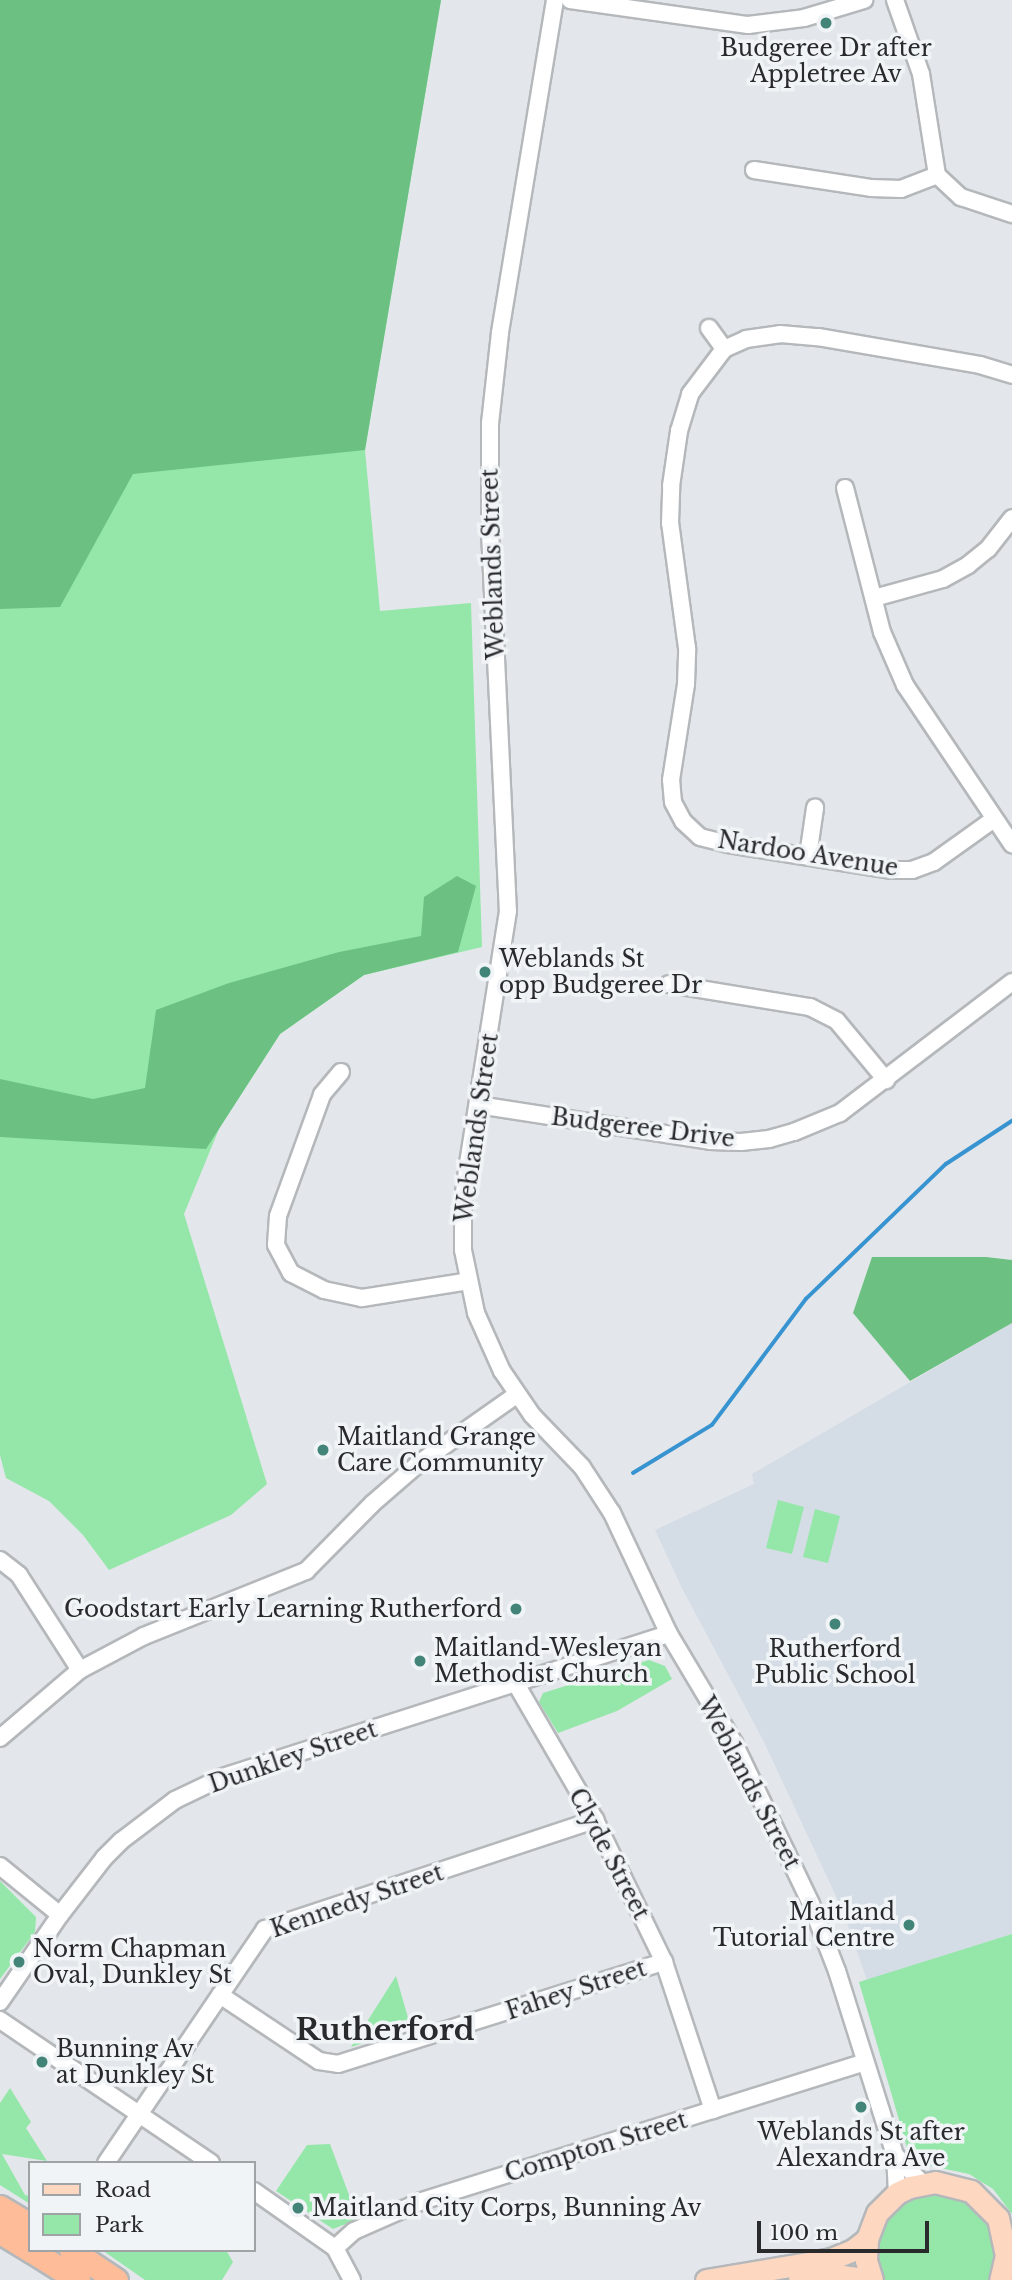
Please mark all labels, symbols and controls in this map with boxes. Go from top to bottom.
marker: Budgeree Dr after Appletree Av [818,15,834,31]
place label: Budgeree Dr after Appletree Av [720,34,932,88]
street label: Weblands Street [476,468,510,660]
street label: Nardoo Avenue [715,826,901,882]
place label: Weblands St opp Budgeree Dr [499,945,702,999]
marker: Weblands St opp Budgeree Dr [477,964,493,980]
street label: Weblands Street [450,1031,504,1225]
street label: Budgeree Drive [550,1103,736,1153]
place label: Maitland Grange Care Community [337,1423,544,1477]
marker: Maitland Grange Care Community [315,1442,331,1458]
place label: Goodstart Early Learning Rutherford [63,1595,502,1623]
marker: Goodstart Early Learning Rutherford [508,1601,524,1617]
marker: Rutherford Public School [827,1616,843,1632]
place label: Maitland-Wesleyan Methodist Church [434,1634,662,1688]
place label: Rutherford Public School [754,1635,916,1689]
marker: Maitland-Wesleyan Methodist Church [412,1653,428,1669]
street label: Weblands Street [692,1692,806,1874]
street label: Dunkley Street [205,1715,381,1799]
street label: Clyde Street [563,1784,655,1924]
street label: Kennedy Street [267,1858,447,1944]
place label: Maitland Tutorial Centre [713,1898,895,1952]
marker: Maitland Tutorial Centre [901,1917,917,1933]
place label: Norm Chapman Oval, Dunkley St [33,1935,232,1989]
marker: Norm Chapman Oval, Dunkley St [11,1954,27,1970]
street label: Fahey Street [502,1954,650,2026]
district label: Rutherford [295,2012,475,2048]
place label: Bunning Av at Dunkley St [56,2035,215,2089]
marker: Bunning Av at Dunkley St [34,2054,50,2070]
marker: Weblands St after Alexandra Ave [853,2099,869,2115]
street label: Compton Street [502,2106,690,2188]
place label: Weblands St after Alexandra Ave [757,2118,965,2172]
legend [28,2161,256,2252]
text: Road [95,2177,151,2203]
place label: Maitland City Corps, Bunning Av [312,2194,703,2222]
marker: Maitland City Corps, Bunning Av [290,2200,306,2216]
scale bar [760,2206,932,2250]
text: Park [95,2212,144,2238]
text: 100 m [770,2220,838,2246]

